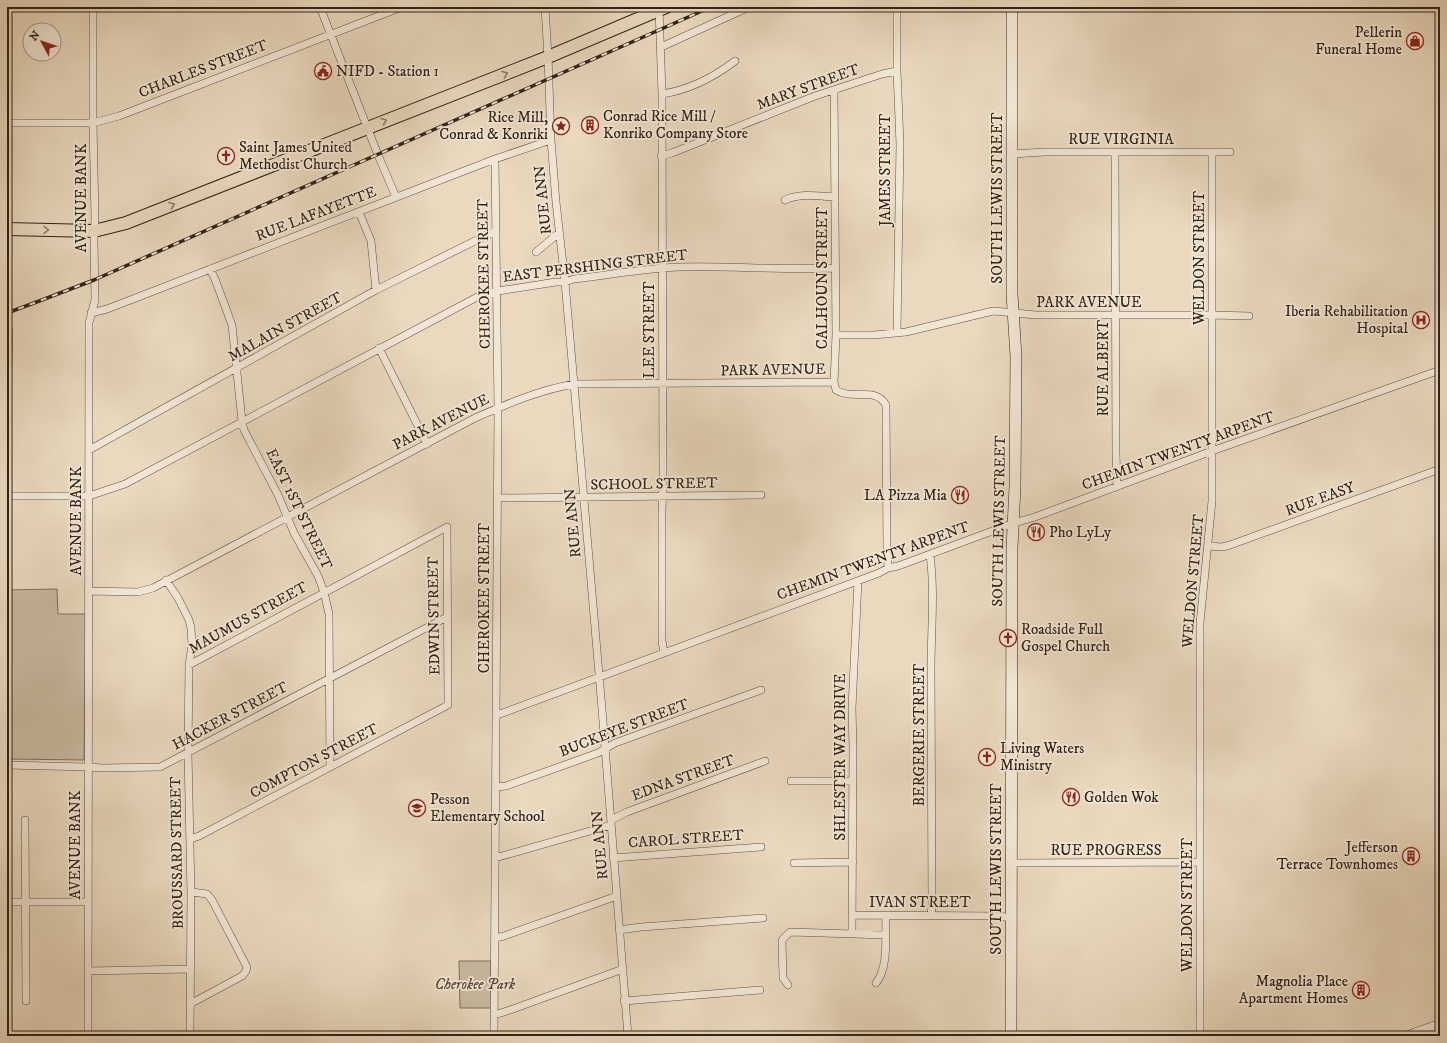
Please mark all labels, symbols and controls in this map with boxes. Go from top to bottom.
north arrow [22,22,62,62]
place label: Pellerin Funeral Home [1315,23,1402,59]
text: N [27,28,43,44]
shop icon: Pellerin Funeral Home [1405,31,1425,51]
street label: CHARLES STREET [136,35,271,102]
street label: MARY STREET [754,59,862,114]
public building icon: NIFD - Station 1 [313,61,333,81]
place label: NIFD - Station 1 [336,62,439,81]
one-way arrow [501,70,508,78]
place label: Conrad Rice Mill / Konriko Company Store [603,107,748,143]
place label: Rice Mill, Conrad & Konriki [439,108,548,144]
street label: SOUTH LEWIS STREET [988,112,1007,284]
street label: JAMES STREET [876,113,895,228]
building icon: Conrad Rice Mill / Konriko Company Store [580,115,600,135]
place icon: Rice Mill, Conrad & Konriki [551,116,571,136]
one-way arrow [380,118,387,126]
street label: RUE VIRGINIA [1068,130,1174,149]
place label: Saint James United Methodist Church [239,138,353,174]
street label: AVENUE BANK [72,143,91,252]
church icon: Saint James United Methodist Church [216,146,236,166]
street label: RUE ANN [530,165,556,235]
street label: RUE LAFAYETTE [253,182,379,246]
street label: WELDON STREET [1190,190,1209,326]
street label: CHEROKEE STREET [473,198,495,349]
one-way arrow [168,201,175,209]
street label: CALHOUN STREET [813,206,832,349]
one-way arrow [43,226,49,234]
street label: EAST PERSHING STREET [501,245,689,287]
street label: LEE STREET [640,281,659,379]
street label: MALAIN STREET [225,288,346,366]
street label: PARK AVENUE [1036,293,1142,312]
place label: Iberia Rehabilitation Hospital [1285,302,1408,338]
hospital icon: Iberia Rehabilitation Hospital [1411,310,1431,330]
street label: RUE ALBERT [1094,319,1113,417]
street label: PARK AVENUE [720,360,826,380]
street label: PARK AVENUE [390,389,493,454]
street label: CHEMIN TWENTY ARPENT [1079,407,1277,495]
street label: SOUTH LEWIS STREET [988,435,1010,607]
street label: EAST 1ST STREET [261,445,337,573]
street label: AVENUE BANK [67,466,86,575]
street label: SCHOOL STREET [590,473,718,495]
street label: RUE EASY [1283,477,1358,520]
restaurant icon: LA Pizza Mia [950,485,970,505]
place label: LA Pizza Mia [864,486,948,505]
street label: RUE ANN [561,488,585,558]
street label: WELDON STREET [1178,513,1208,650]
street label: CHEMIN TWENTY ARPENT [774,517,972,605]
street label: CHEROKEE STREET [475,522,494,673]
restaurant icon: Pho LyLy [1026,522,1046,542]
place label: Pho LyLy [1049,523,1112,542]
street label: EDWIN STREET [423,556,445,676]
street label: MAUMUS STREET [185,577,311,658]
place label: Roadside Full Gospel Church [1021,620,1110,656]
church icon: Roadside Full Gospel Church [998,628,1018,648]
street label: BERGERIE STREET [910,663,929,806]
street label: SHLESTER WAY DRIVE [831,673,850,841]
street label: HACKER STREET [169,677,292,754]
street label: BUCKEYE STREET [556,694,692,761]
street label: COMPTON STREET [247,719,382,803]
place label: Living Waters Ministry [1000,739,1084,775]
church icon: Living Waters Ministry [977,747,997,767]
street label: EDNA STREET [629,750,738,805]
street label: BROUSSARD STREET [166,776,188,930]
street label: SOUTH LEWIS STREET [987,783,1006,955]
restaurant icon: Golden Wok [1061,787,1081,807]
place label: Golden Wok [1084,788,1159,807]
street label: AVENUE BANK [66,790,85,899]
place label: Pesson Elementary School [430,790,545,826]
school or university icon: Pesson Elementary School [407,798,427,818]
street label: RUE ANN [588,810,612,880]
street label: CAROL STREET [628,825,745,853]
street label: WELDON STREET [1178,837,1197,973]
place label: Jefferson Terrace Townhomes [1277,838,1398,874]
street label: RUE PROGRESS [1050,841,1162,860]
building icon: Jefferson Terrace Townhomes [1401,846,1421,866]
street label: IVAN STREET [869,893,972,912]
place label: Magnolia Place Apartment Homes [1239,972,1348,1008]
park label: Cherokee Park [435,975,516,994]
building icon: Magnolia Place Apartment Homes [1351,980,1371,1000]

